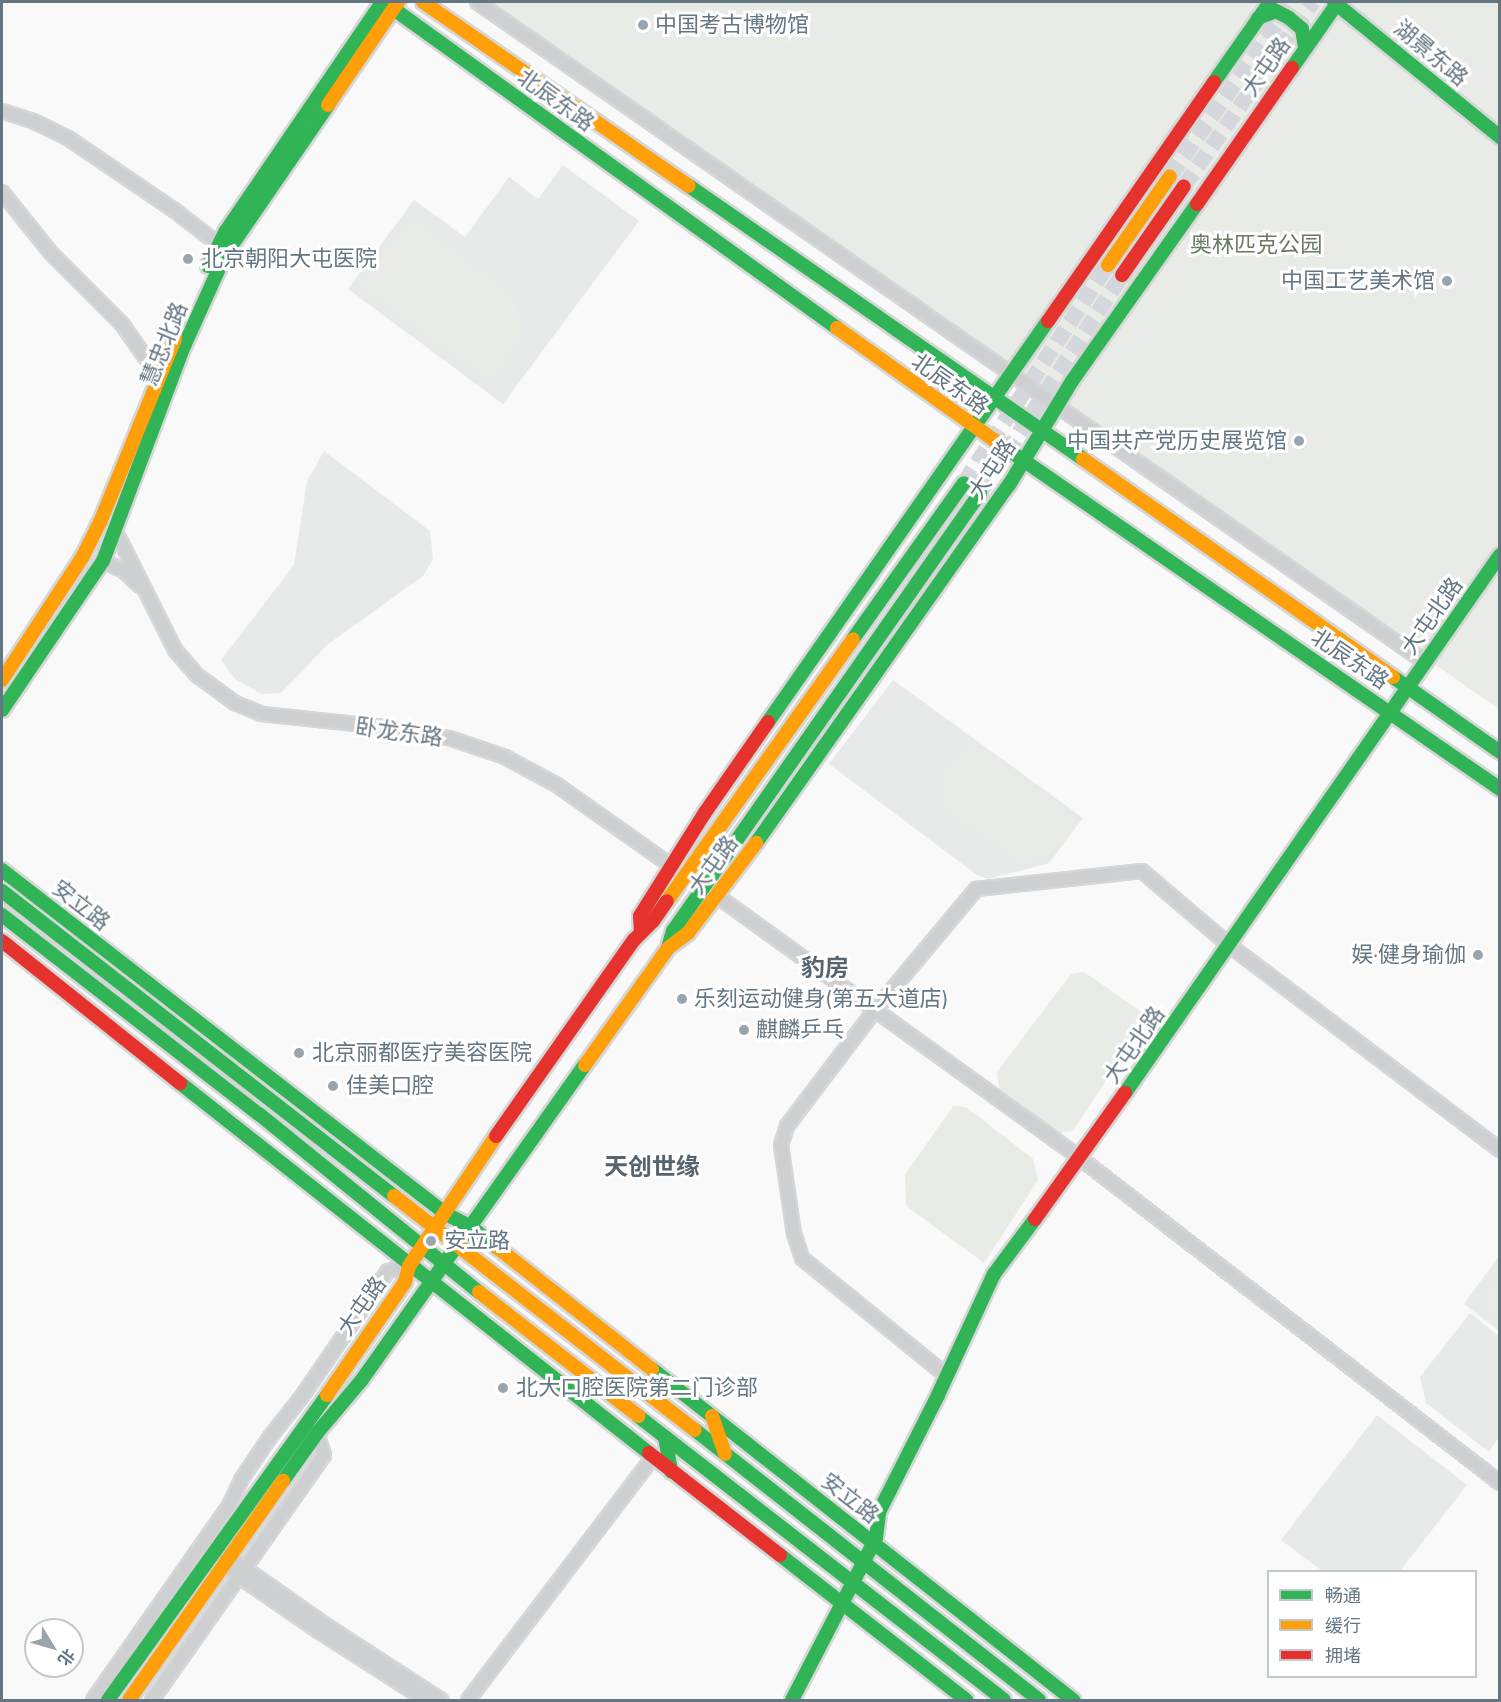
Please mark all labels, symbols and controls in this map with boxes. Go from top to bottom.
place label: 中国考古博物馆 [655,12,809,38]
street label: 湖景东路 [1389,15,1473,91]
marker: 中国考古博物馆 [636,18,650,32]
street label: 大屯路 [1236,32,1296,102]
street label: 北辰东路 [513,63,599,137]
park label: 奥林匹克公园 [1190,232,1322,258]
place label: 北京朝阳大屯医院 [201,246,377,272]
marker: 北京朝阳大屯医院 [179,250,197,268]
place label: 中国工艺美术馆 [1281,268,1435,294]
marker: 中国工艺美术馆 [1440,274,1454,288]
street label: 慧忠北路 [135,298,193,390]
street label: 北辰东路 [906,348,994,420]
place label: 中国共产党历史展览馆 [1067,428,1287,454]
street label: 大屯路 [963,434,1021,504]
marker: 中国共产党历史展览馆 [1292,434,1306,448]
street label: 大屯北路 [1396,572,1468,660]
street label: 北辰东路 [1306,623,1394,695]
street label: 卧龙东路 [354,713,444,751]
street label: 大屯路 [683,831,743,899]
street label: 安立路 [47,874,115,936]
place label: 娱·健身瑜伽 [1351,942,1466,968]
marker: 娱·健身瑜伽 [1471,948,1485,962]
district label: 豹房 [801,954,849,982]
place label: 乐刻运动健身(第五大道店) [694,986,948,1012]
marker: 乐刻运动健身(第五大道店) [675,992,689,1006]
street label: 大屯北路 [1098,1001,1170,1089]
place label: 麒麟乒乓 [756,1017,844,1043]
marker: 麒麟乒乓 [737,1023,751,1037]
place label: 北京丽都医疗美容医院 [312,1040,532,1066]
marker: 北京丽都医疗美容医院 [290,1044,308,1062]
place label: 佳美口腔 [346,1073,434,1099]
marker: 佳美口腔 [324,1077,342,1095]
district label: 天创世缘 [604,1153,700,1181]
place label: 安立路 [444,1228,510,1254]
marker: 安立路 [422,1232,440,1250]
street label: 大屯路 [332,1271,392,1341]
place label: 北大口腔医院第二门诊部 [516,1375,758,1401]
marker: 北大口腔医院第二门诊部 [494,1379,512,1397]
street label: 安立路 [816,1467,884,1529]
legend [1267,1570,1477,1678]
text: 畅通 [1325,1582,1361,1609]
text: 缓行 [1325,1612,1361,1639]
north arrow [24,1618,84,1678]
text: 拥堵 [1325,1642,1361,1669]
text: 北 [52,1644,81,1671]

